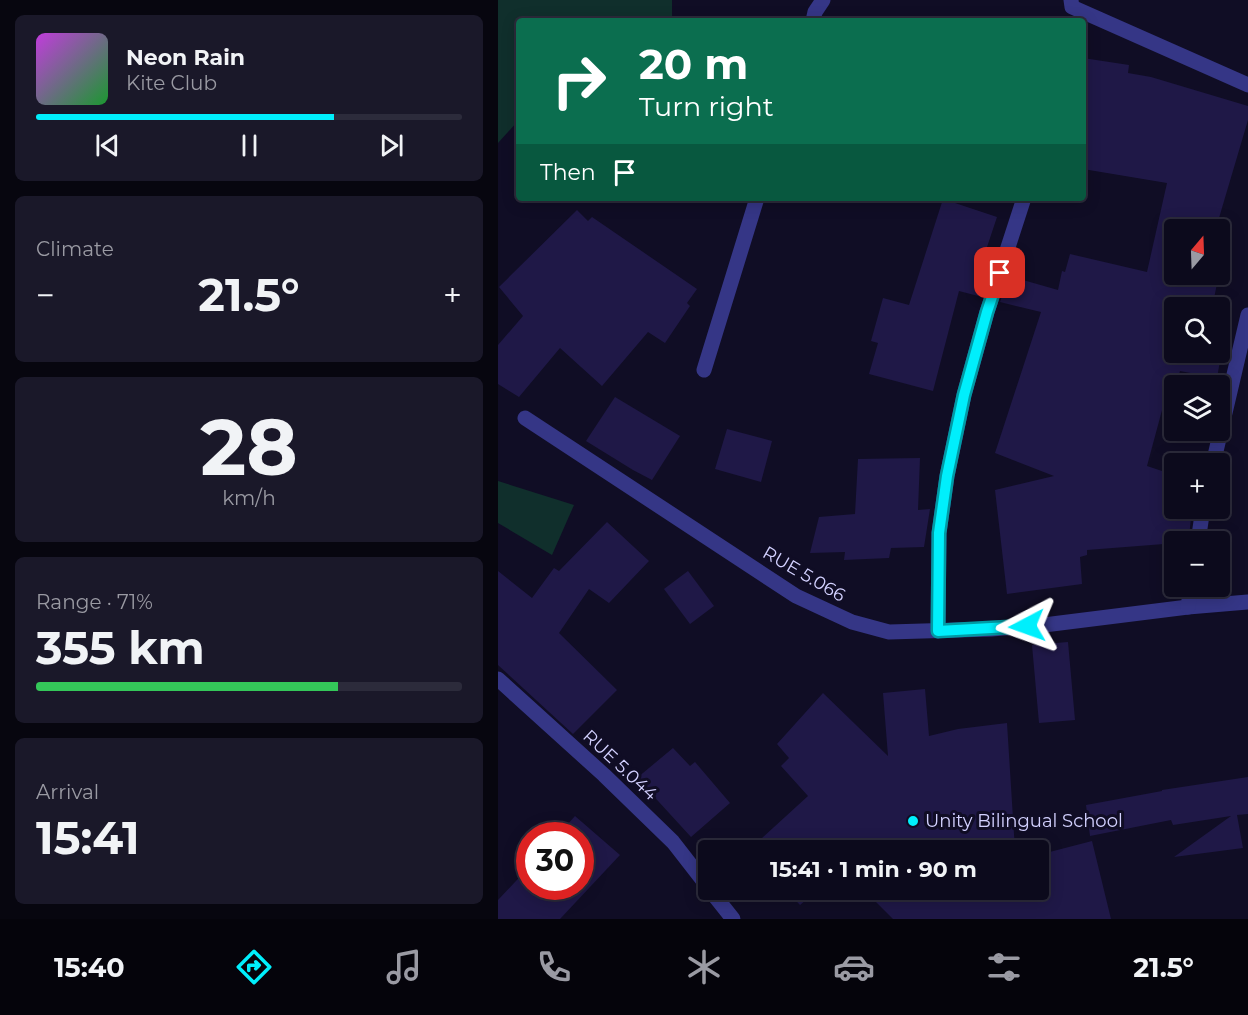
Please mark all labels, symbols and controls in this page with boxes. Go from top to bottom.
text: 20 m [639,38,748,90]
icon: right [540,42,618,120]
text: Neon Rain [126,44,245,71]
text: Kite Club [126,71,217,95]
text: Turn right [639,90,774,123]
icon: previous [91,129,124,162]
icon: pause [233,129,266,162]
icon: next [375,129,408,162]
icon: arrive [608,156,641,189]
text: Then [540,159,596,186]
north arrow [1164,219,1230,285]
map controls [1164,219,1230,597]
text: Climate [36,237,114,261]
pin [974,247,1025,298]
icon: arrive [983,256,1016,289]
text: 21.5° [198,267,300,322]
text: − [36,275,55,315]
text: + [443,275,462,315]
button: search [1164,297,1230,363]
button: layers [1164,375,1230,441]
text: 28 [200,399,298,495]
button: + [1164,453,1230,519]
text: km/h [222,486,276,510]
button: − [1164,531,1230,597]
street label: RUE 5.066 [759,542,849,606]
text: Range · 71% [36,590,153,614]
position arrow [995,594,1059,658]
text: 355 km [36,620,205,675]
street label: RUE 5.044 [578,725,662,805]
text: Arrival [36,780,99,804]
text: 15:41 [36,810,140,865]
place label: Unity Bilingual School [925,810,1123,832]
marker: Unity Bilingual School [906,814,920,828]
speed limit sign: 30 [516,822,594,900]
text: 15:41 · 1 min · 90 m [770,856,977,883]
icon: directions [233,946,275,988]
icon: music [383,946,425,988]
icon: phone [533,946,575,988]
icon: climate [683,946,725,988]
icon: car [833,946,875,988]
icon: filters [983,946,1025,988]
text: 15:40 [54,951,125,984]
text: 21.5° [1133,951,1194,984]

